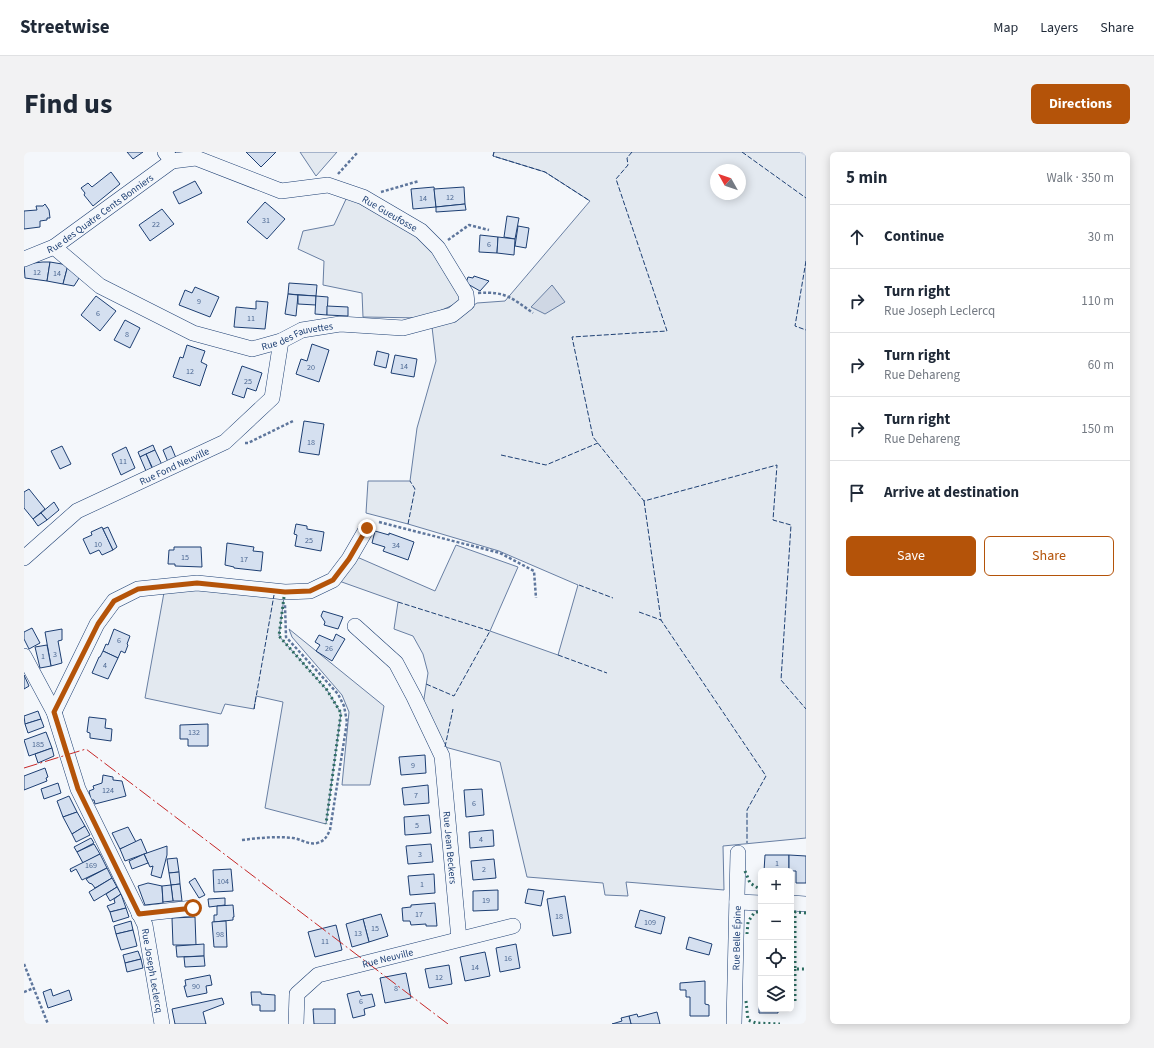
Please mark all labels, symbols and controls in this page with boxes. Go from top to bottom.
text: Streetwise [20,14,110,41]
text: Map [993,18,1018,38]
text: Layers [1040,18,1078,38]
text: Share [1100,18,1134,38]
text: Find us [24,84,112,124]
button: Directions [1031,84,1130,124]
north arrow [710,164,746,200]
text: 5 min [846,166,887,190]
text: Walk · 350 m [1046,169,1114,187]
street label: Rue des Quatre Cents Bonniers [45,171,156,257]
street label: Rue Gueufosse [359,192,420,235]
house number: 12 [446,192,454,203]
house number: 14 [419,193,427,204]
house number: 31 [262,215,270,226]
house number: 22 [152,219,160,230]
icon: ahead [846,226,868,248]
text: Continue [884,226,944,247]
text: 30 m [1088,228,1114,246]
house number: 6 [487,239,491,250]
house number: 12 [33,267,41,278]
house number: 14 [53,268,61,279]
text: Turn right [884,281,950,302]
icon: right [846,290,868,312]
text: 110 m [1081,292,1114,310]
house number: 9 [197,296,201,307]
text: Rue Joseph Leclercq [884,302,995,320]
house number: 6 [96,308,100,319]
house number: 11 [247,313,255,324]
street label: Rue des Fauvettes [260,319,334,354]
house number: 8 [125,329,129,340]
text: Turn right [884,345,950,366]
icon: right [846,354,868,376]
text: 60 m [1088,356,1114,374]
house number: 14 [400,361,408,372]
house number: 20 [307,362,315,373]
house number: 12 [186,366,194,377]
text: Rue Dehareng [884,366,960,384]
house number: 25 [244,376,252,387]
text: Turn right [884,409,950,430]
icon: right [846,418,868,440]
text: 150 m [1081,420,1114,438]
text: Rue Dehareng [884,430,960,448]
house number: 18 [307,437,315,448]
street label: Rue Fond Neuville [137,444,212,489]
house number: 11 [119,456,127,467]
icon: arrive [846,482,868,504]
text: Arrive at destination [884,482,1019,503]
route end [358,519,376,537]
house number: 25 [305,535,313,546]
button: Save [846,536,976,576]
button: Share [984,536,1114,576]
house number: 10 [94,539,102,550]
house number: 34 [392,540,400,551]
house number: 15 [181,552,189,563]
house number: 17 [240,554,248,565]
house number: 6 [117,635,121,646]
house number: 26 [325,643,333,654]
house number: 3 [53,649,57,660]
house number: 1 [41,651,45,662]
house number: 4 [103,660,107,671]
house number: 132 [188,727,200,738]
house number: 185 [32,739,44,750]
house number: 9 [411,760,415,771]
house number: 124 [102,785,114,796]
house number: 7 [414,790,418,801]
house number: 6 [472,798,476,809]
street label: Rue Jean Beckers [439,811,460,885]
house number: 5 [415,820,419,831]
house number: 4 [479,834,483,845]
house number: 3 [418,849,422,860]
house number: 1 [775,858,779,869]
house number: 169 [85,860,97,871]
house number: 2 [482,864,486,875]
map controls [758,868,794,1012]
button: + [758,868,794,904]
house number: 104 [217,876,229,887]
house number: 1 [420,879,424,890]
house number: 19 [482,895,490,906]
route start [184,899,202,917]
button: − [758,904,794,940]
street label: Rue Belle Épine [729,905,745,971]
house number: 17 [415,909,423,920]
house number: 18 [555,911,563,922]
house number: 109 [644,917,656,928]
house number: 15 [371,923,379,934]
street label: Rue Joseph Leclercq [138,927,166,1014]
house number: 13 [354,928,362,939]
house number: 98 [216,929,224,940]
house number: 11 [321,936,329,947]
button: locate [758,940,794,976]
street label: Rue Neuville [361,945,415,972]
house number: 16 [504,953,512,964]
house number: 14 [471,962,479,973]
house number: 12 [435,972,443,983]
button: layers [758,976,794,1012]
house number: 90 [192,981,200,992]
house number: 8 [394,983,398,994]
house number: 6 [359,996,363,1007]

